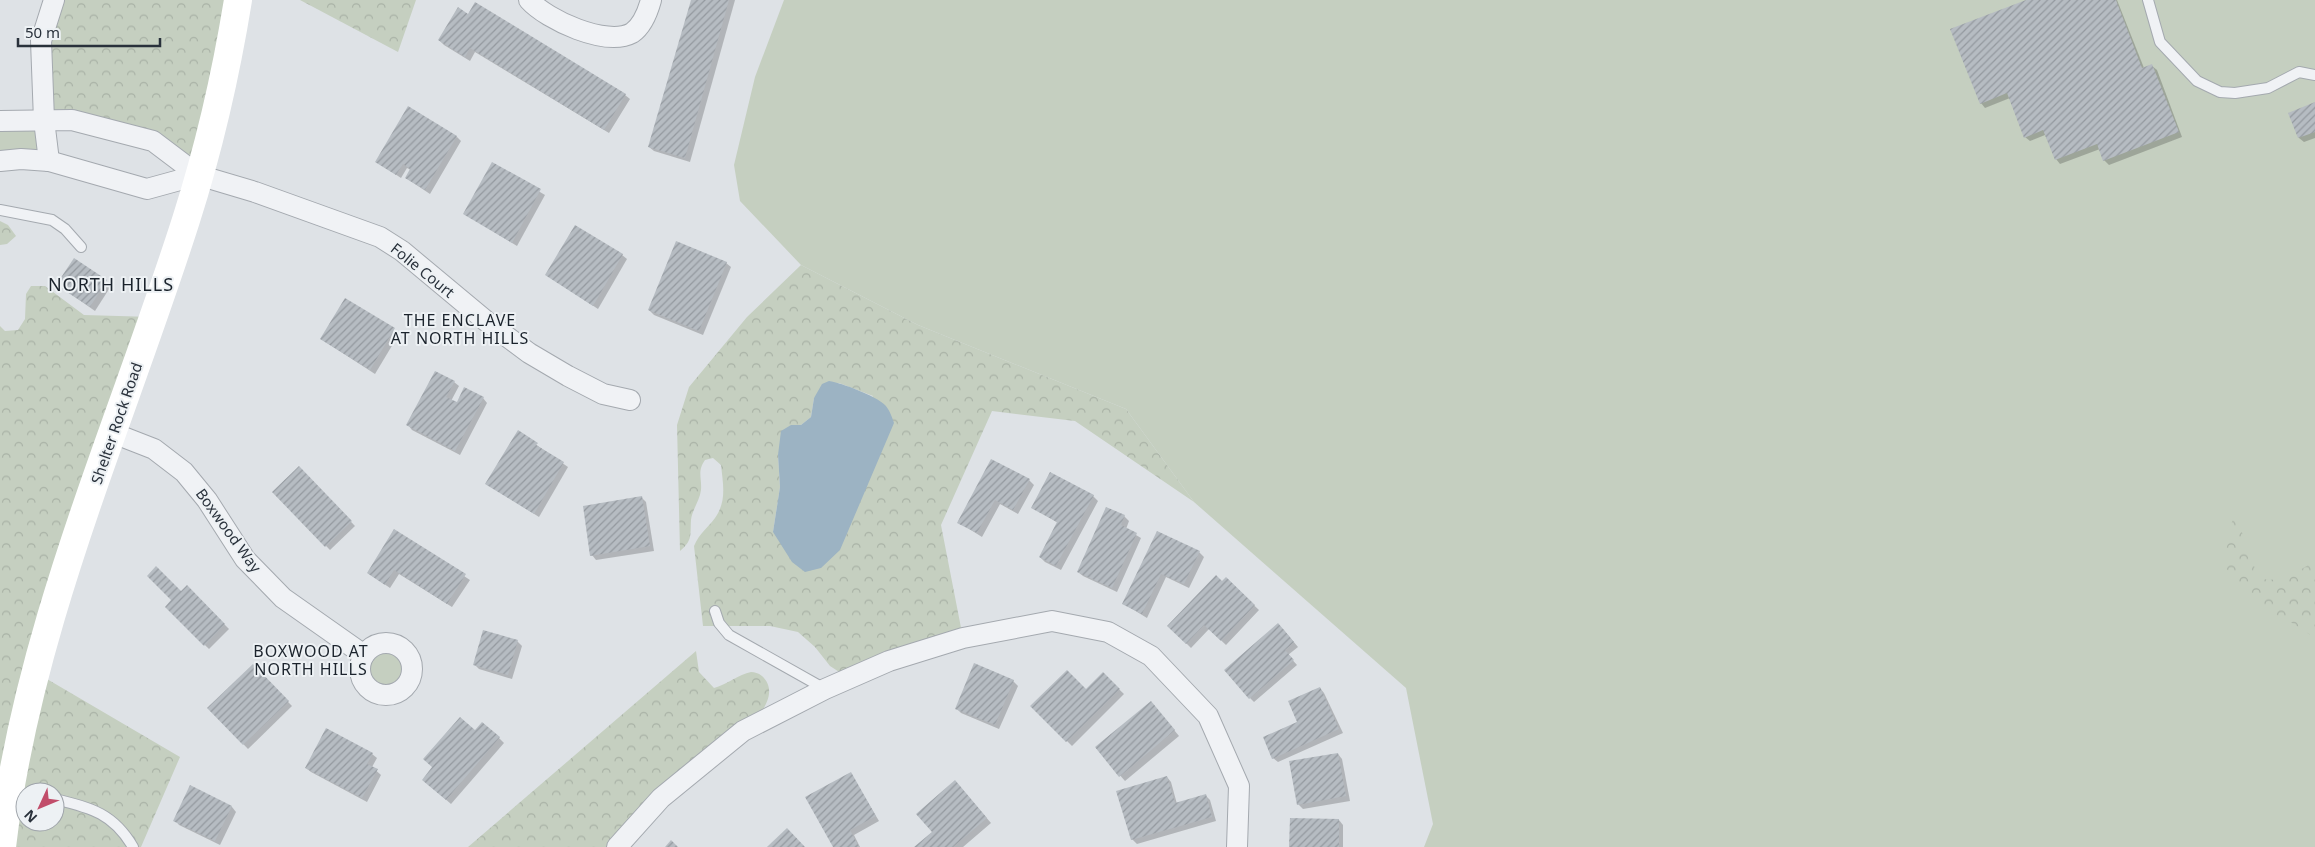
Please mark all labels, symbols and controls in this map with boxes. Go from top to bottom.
scale bar [18,15,160,47]
text: 50 m [25,22,60,42]
street label: Folie Court [387,238,459,302]
district label: NORTH HILLS [48,272,174,296]
district label: THE ENCLAVE AT NORTH HILLS [391,309,529,349]
street label: Shelter Rock Road [86,360,146,486]
street label: Boxwood Way [192,484,266,576]
district label: BOXWOOD AT NORTH HILLS [253,640,369,680]
north arrow [15,782,65,832]
text: N [19,806,41,827]

